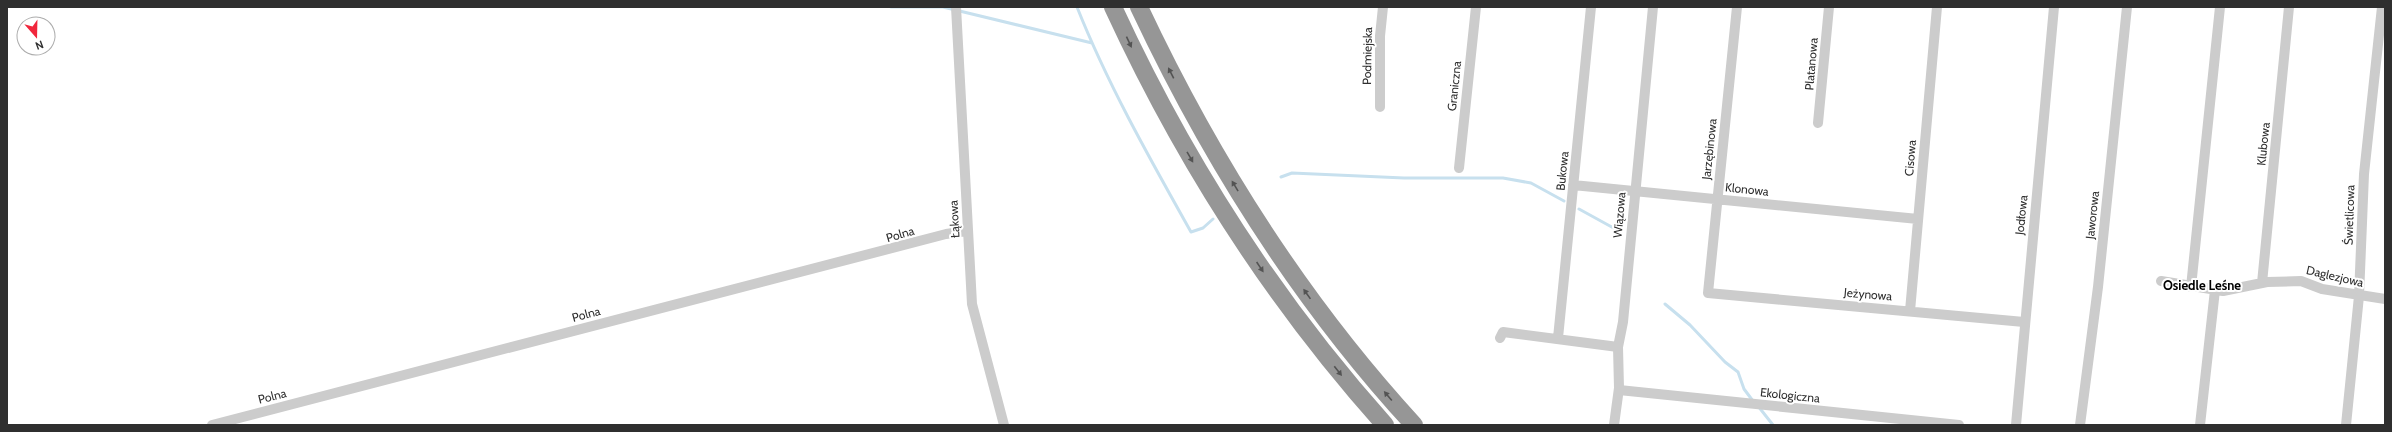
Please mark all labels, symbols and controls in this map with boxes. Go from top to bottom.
north arrow [16,16,56,56]
street label: Podmiejska [1359,27,1375,85]
text: N [33,37,45,53]
one-way arrow [1126,37,1132,48]
street label: Platanowa [1801,37,1821,91]
street label: Graniczna [1444,60,1464,112]
one-way arrow [1167,67,1174,79]
street label: Jarzębinowa [1698,118,1720,181]
street label: Klubowa [2253,121,2273,166]
street label: Cisowa [1901,139,1919,177]
street label: Bukowa [1552,150,1572,191]
one-way arrow [1186,151,1193,163]
street label: Klonowa [1724,179,1770,199]
one-way arrow [1231,180,1238,192]
street label: Świetlicowa [2340,184,2358,245]
street label: Jaworowa [2082,190,2102,241]
street label: Wiązowa [1610,191,1628,239]
street label: Jodłowa [2011,194,2031,237]
street label: Łąkowa [946,199,962,238]
street label: Polna [884,223,916,245]
one-way arrow [1256,261,1264,272]
street label: Daglezjowa [2305,262,2365,290]
district label: Osiedle Leśne [2163,277,2241,293]
street label: Jeżynowa [1842,284,1893,304]
one-way arrow [1303,289,1311,299]
street label: Polna [570,303,602,325]
one-way arrow [1334,365,1342,376]
street label: Ekologiczna [1759,384,1821,406]
street label: Polna [256,385,288,407]
one-way arrow [1383,390,1392,401]

